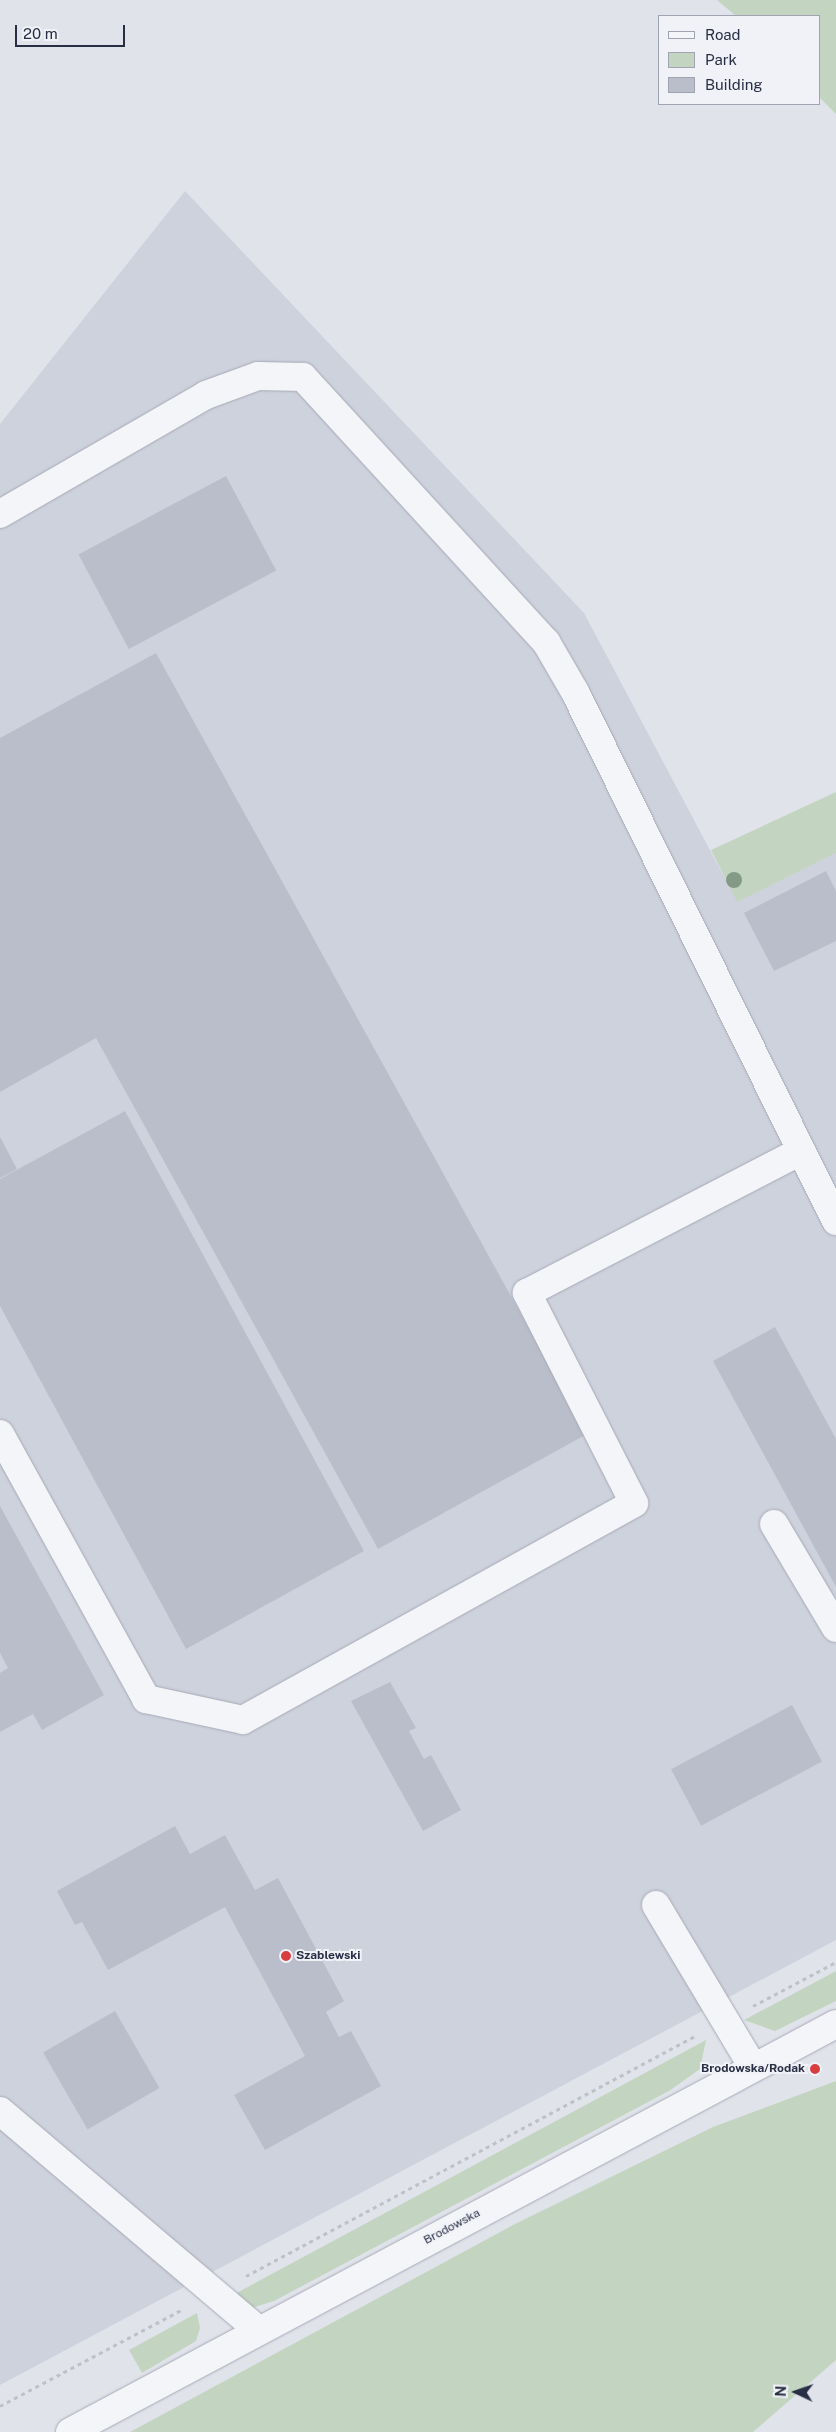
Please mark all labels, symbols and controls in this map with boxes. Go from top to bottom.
scale bar [18,15,128,47]
legend [658,15,821,105]
text: 20 m [23,25,58,42]
text: Road [705,26,741,43]
text: Park [705,51,737,68]
text: Building [705,76,763,93]
place label: Szablewski [296,1949,361,1963]
marker: Szablewski [280,1950,292,1962]
place label: Brodowska/Rodak [701,2062,805,2076]
marker: Brodowska/Rodak [809,2063,821,2075]
street label: Brodowska [421,2206,483,2248]
north arrow [771,2367,821,2417]
text: N [773,2385,789,2397]

